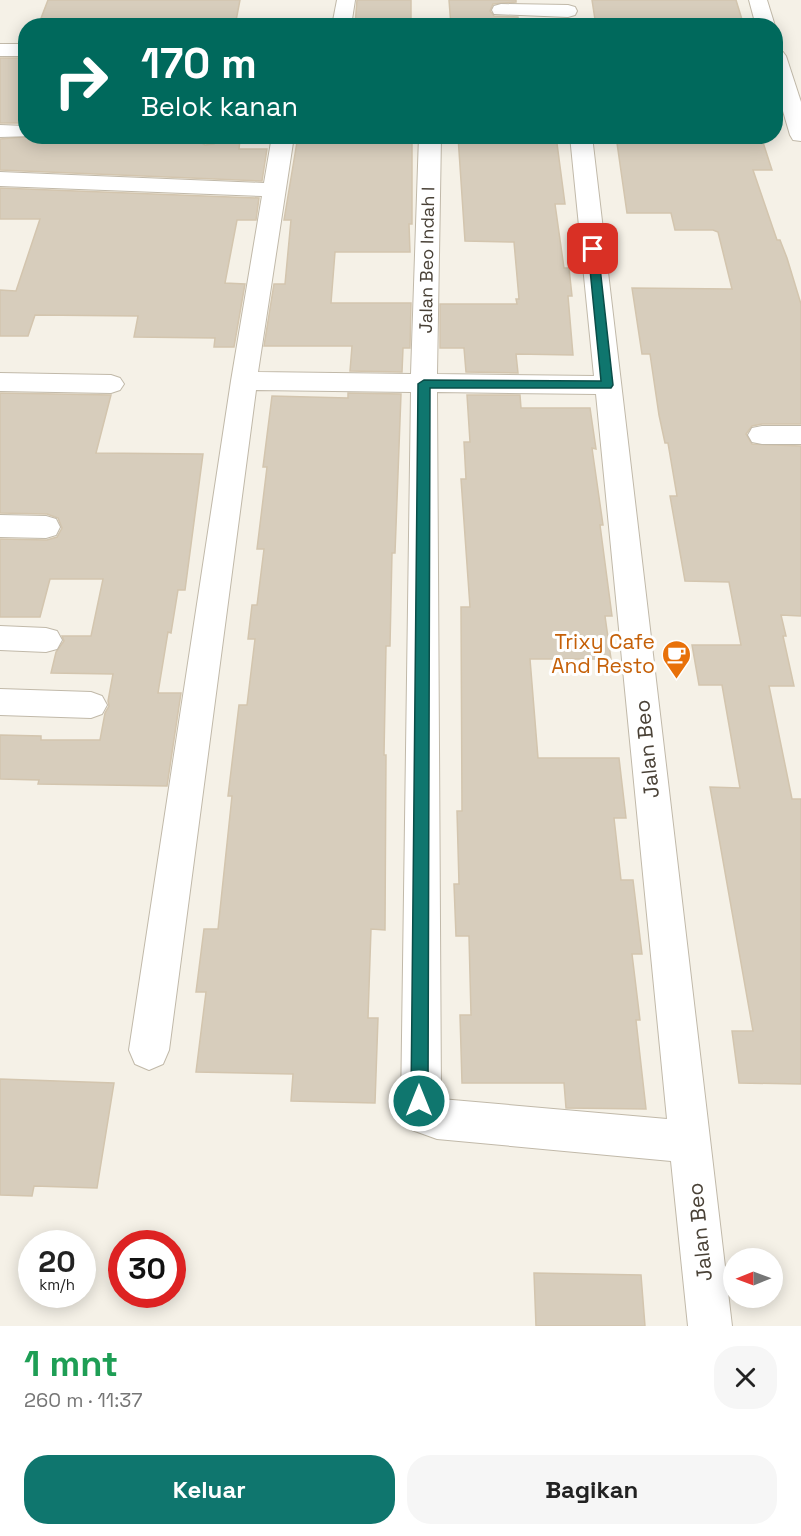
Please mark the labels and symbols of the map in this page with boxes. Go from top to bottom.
street label: Jalan Beo Indah I [414,186,439,334]
pin [567,223,618,274]
place label: Trixy Cafe And Resto [551,628,655,679]
cafe icon: Trixy Cafe And Resto [660,638,692,680]
street label: Jalan Beo [628,699,665,800]
position arrow [387,1069,451,1133]
street label: Jalan Beo [681,1182,718,1283]
speed limit sign: 30 [108,1230,186,1308]
north arrow [723,1248,783,1308]

